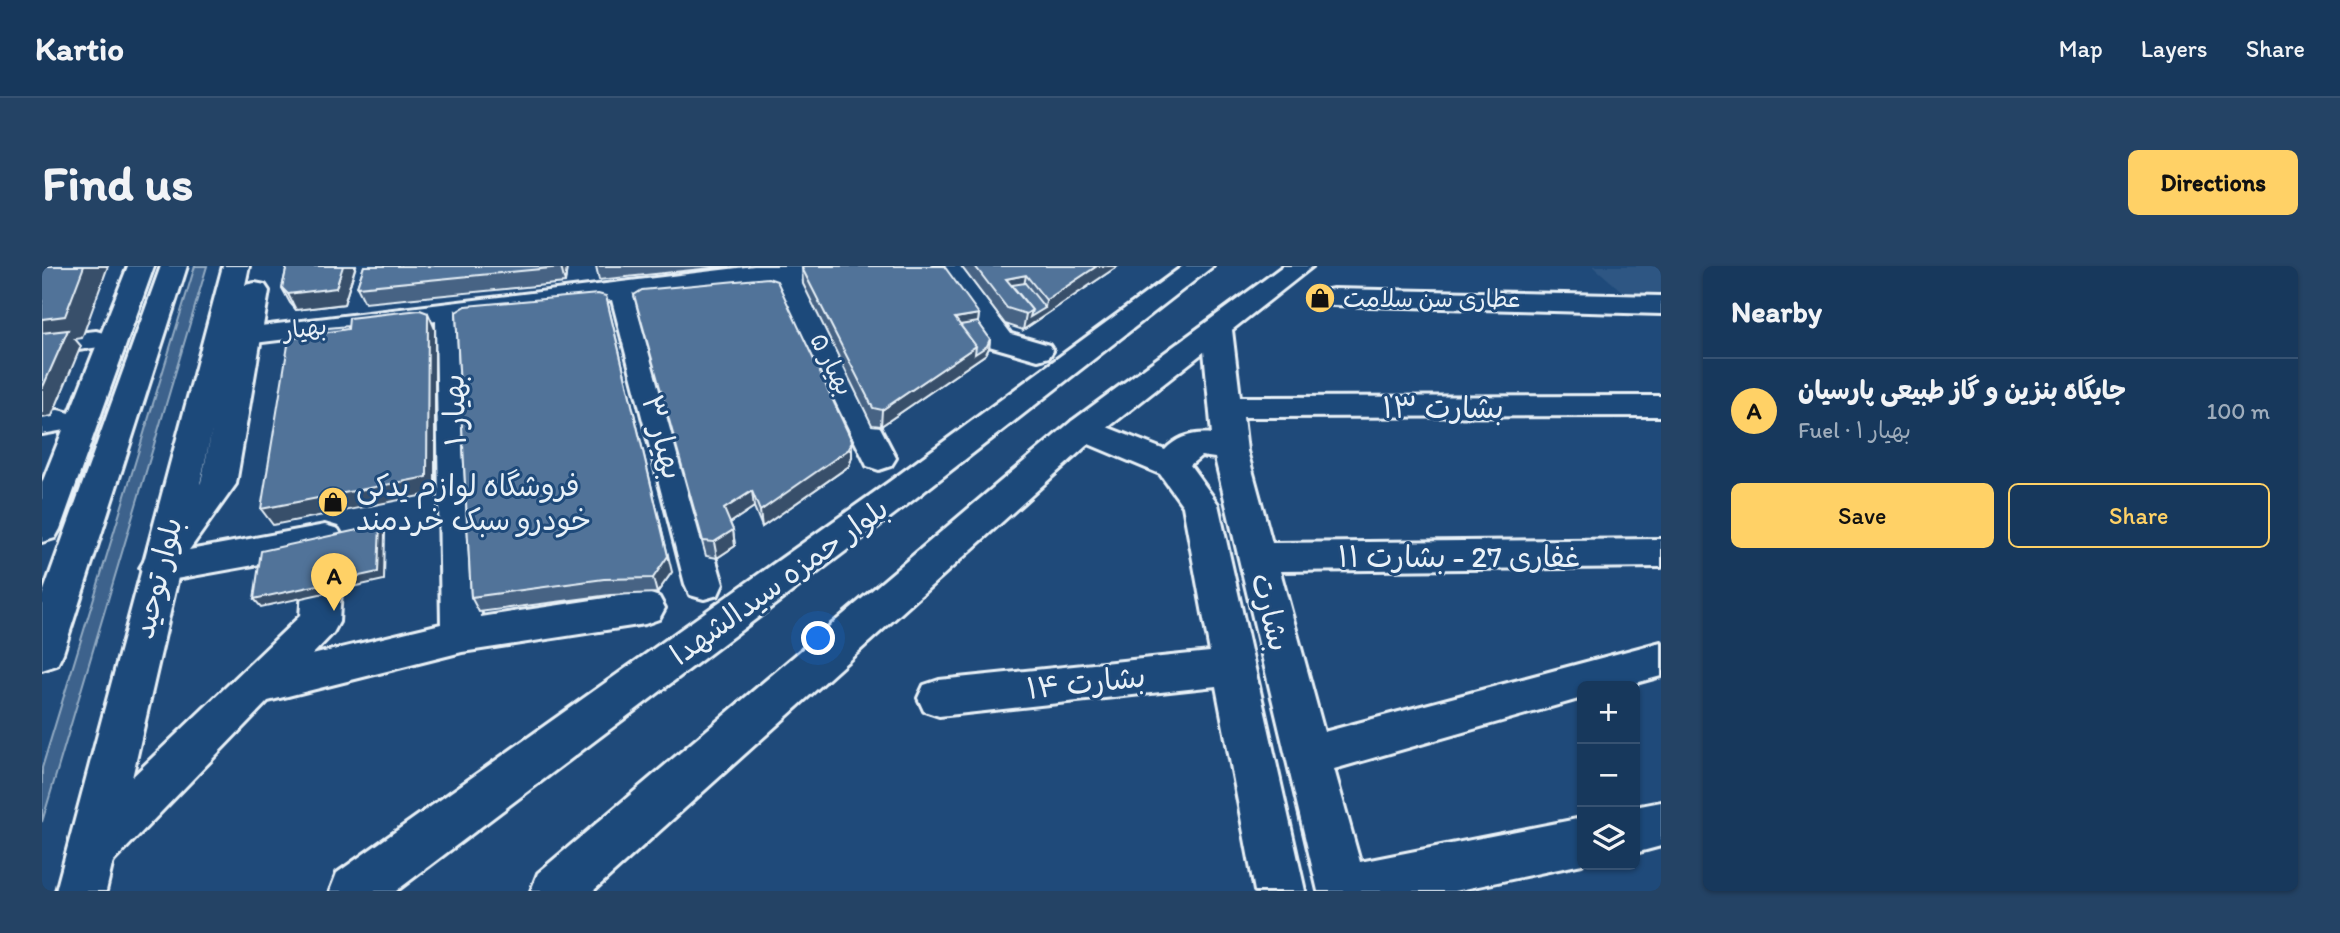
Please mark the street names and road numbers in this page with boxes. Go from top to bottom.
street label: بهیار [280,311,328,345]
street label: بهیار ۵ [804,328,860,400]
street label: بهیار ۱ [434,373,474,447]
street label: بشارت ۱۳ [1382,389,1504,426]
street label: بهیار ۳ [634,391,692,483]
street label: بلوار حمزه سیدالشهدا [663,490,895,672]
street label: بلوار توحید [124,513,190,643]
street label: غفاری 27 - بشارت ۱۱ [1338,538,1580,575]
street label: بشارت [1243,569,1299,655]
street label: بشارت ۱۴ [1025,657,1147,707]

